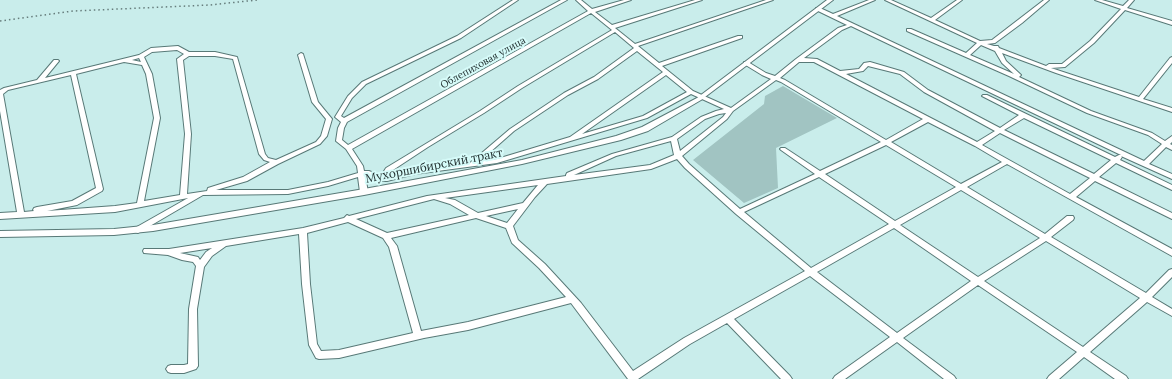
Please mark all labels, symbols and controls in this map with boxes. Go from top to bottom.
street label: Облепиховая улица [438,35,528,91]
street label: Мухоршибирский тракт [364,146,504,186]

